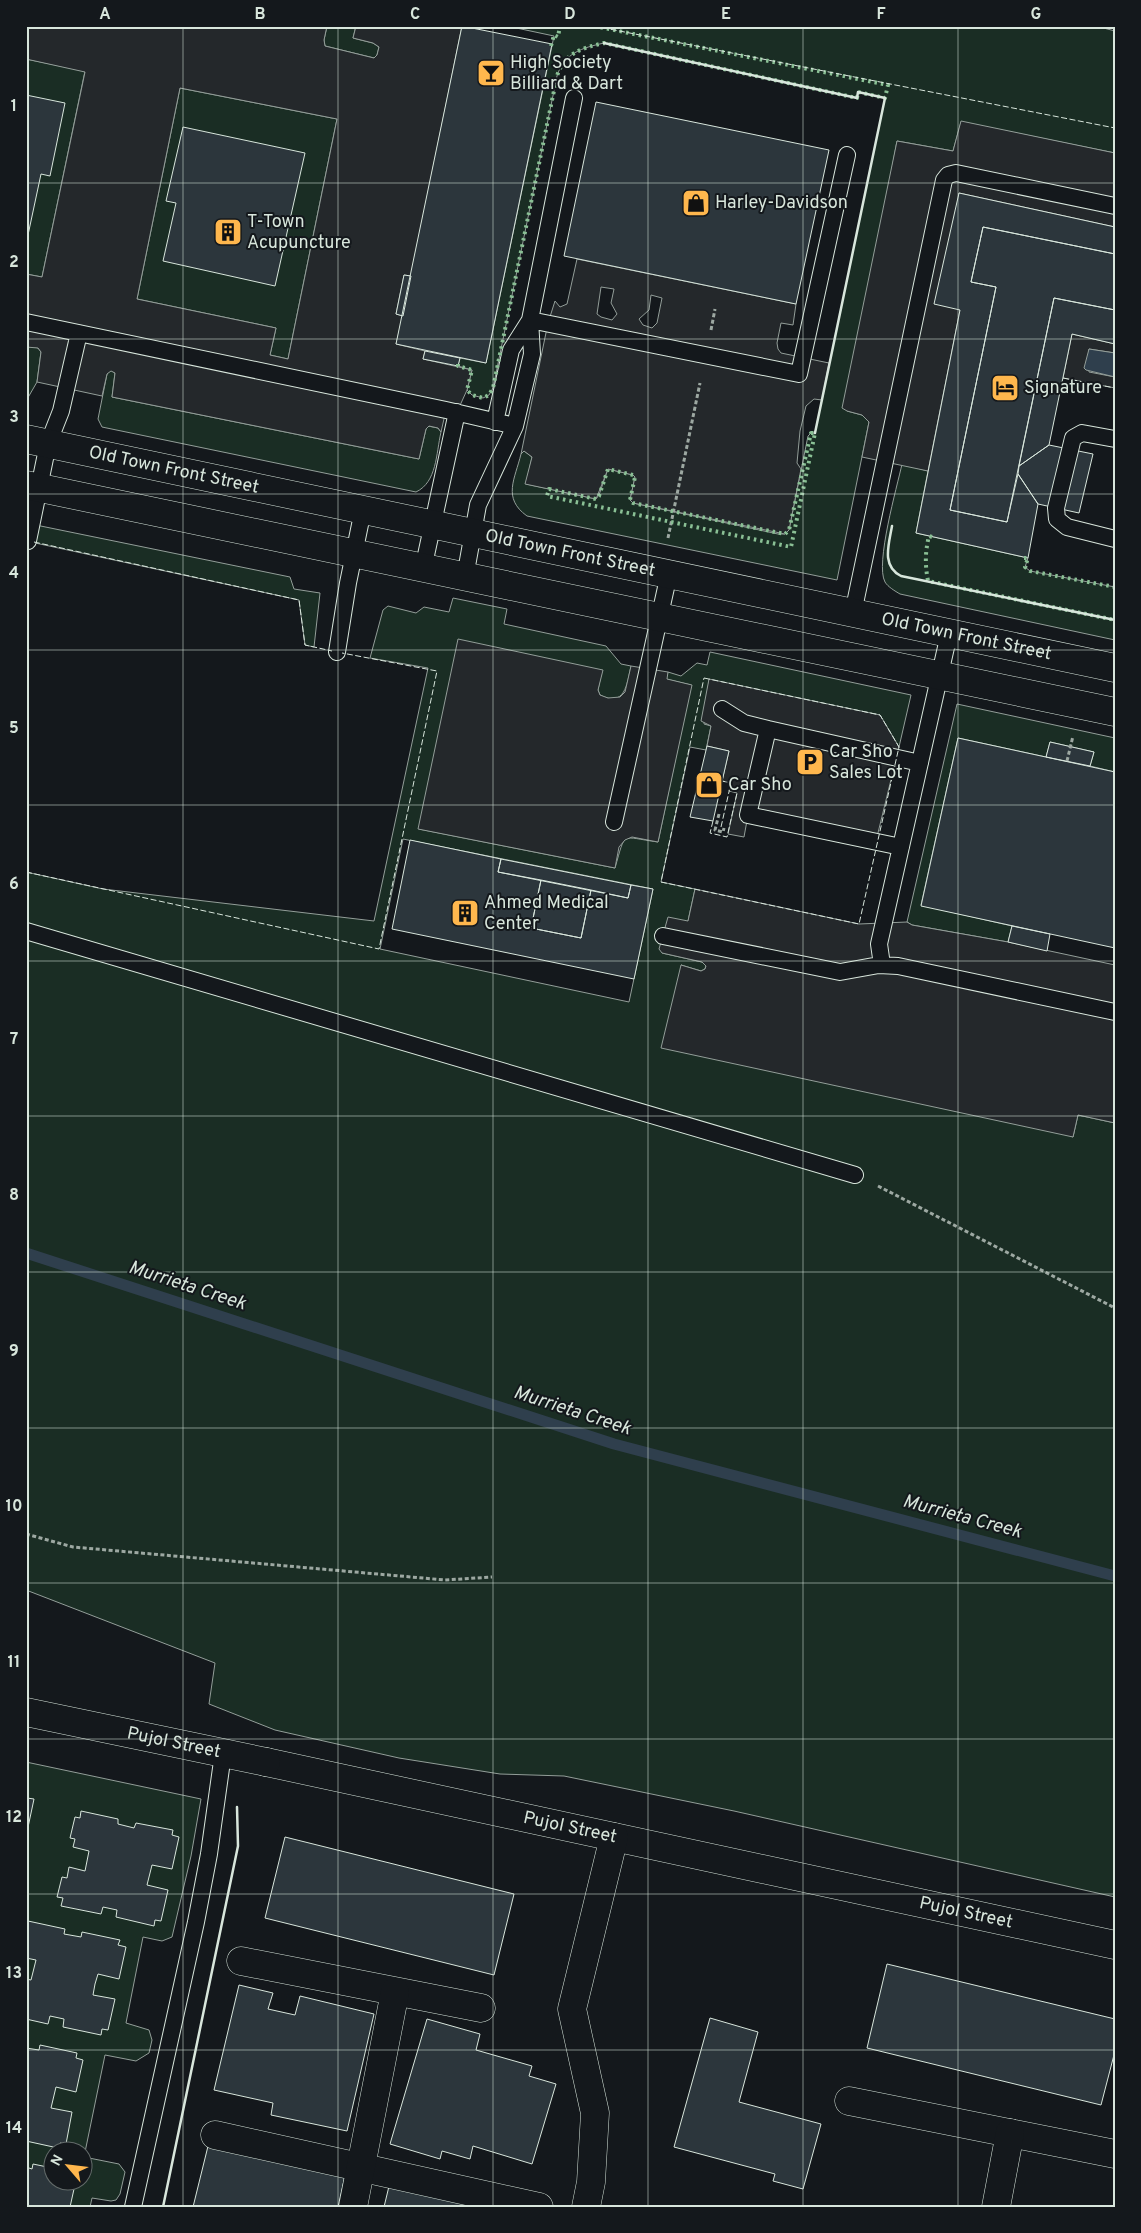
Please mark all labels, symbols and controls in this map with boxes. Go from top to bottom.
text: A [99,5,111,25]
text: B [254,5,266,25]
text: C [410,5,420,25]
text: D [564,5,576,25]
text: E [721,5,731,25]
text: F [876,5,886,25]
text: G [1031,5,1041,25]
place label: High Society Billiard & Dart [510,52,623,96]
bar icon: High Society Billiard & Dart [476,58,506,88]
text: 1 [11,97,17,117]
shop icon: Harley-Davidson [681,188,711,218]
place label: Harley-Davidson [715,192,848,215]
place label: T-Town Acupuncture [247,211,351,255]
building icon: T-Town Acupuncture [213,217,243,247]
text: 2 [9,253,19,273]
hotel icon: Signature [990,373,1020,403]
place label: Signature [1024,377,1102,400]
text: 3 [9,408,19,428]
street label: Old Town Front Street [87,441,261,499]
street label: Old Town Front Street [483,524,657,583]
text: 4 [9,564,19,584]
street label: Old Town Front Street [879,608,1054,666]
text: 5 [9,719,19,739]
place label: Car Sho Sales Lot [829,741,903,785]
parking icon: Car Sho Sales Lot [795,747,825,777]
shop icon: Car Sho [694,770,724,800]
place label: Car Sho [728,774,792,797]
text: 6 [9,875,19,895]
place label: Ahmed Medical Center [484,892,609,936]
building icon: Ahmed Medical Center [450,898,480,928]
text: 7 [10,1030,18,1050]
text: 8 [9,1186,19,1206]
water label: Murrieta Creek [125,1256,249,1316]
text: 9 [9,1342,19,1362]
water label: Murrieta Creek [510,1381,634,1441]
water label: Murrieta Creek [900,1490,1025,1545]
text: 10 [6,1497,22,1517]
text: 11 [8,1653,20,1673]
street label: Pujol Street [125,1722,223,1764]
street label: Pujol Street [521,1806,619,1849]
text: 12 [6,1808,22,1828]
street label: Pujol Street [917,1892,1015,1934]
text: 13 [6,1964,22,1984]
text: 14 [6,2119,22,2139]
north arrow [42,2140,92,2190]
text: N [48,2152,68,2169]

